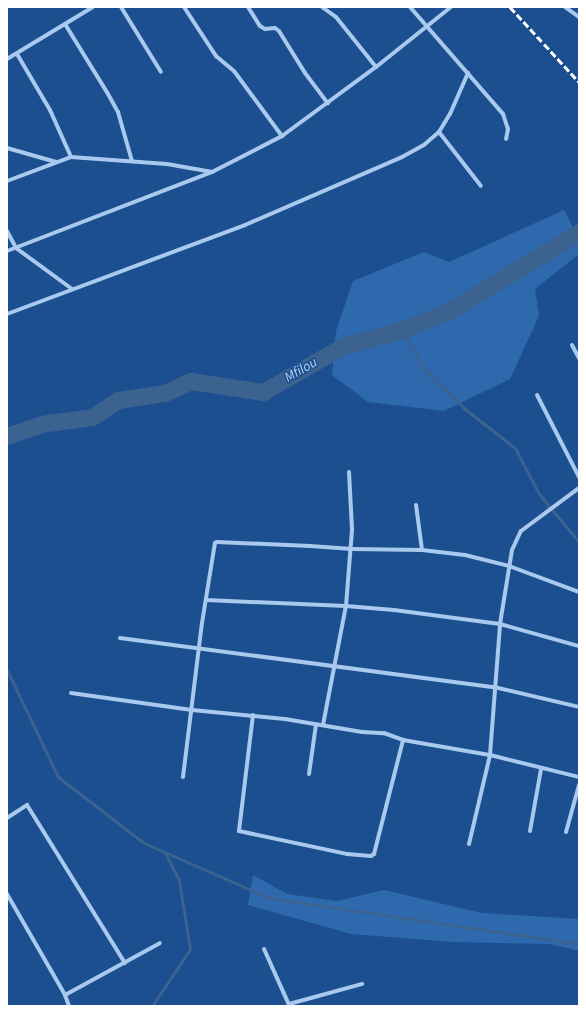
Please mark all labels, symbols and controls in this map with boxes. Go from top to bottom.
water label: Mfilou [282,354,320,386]

